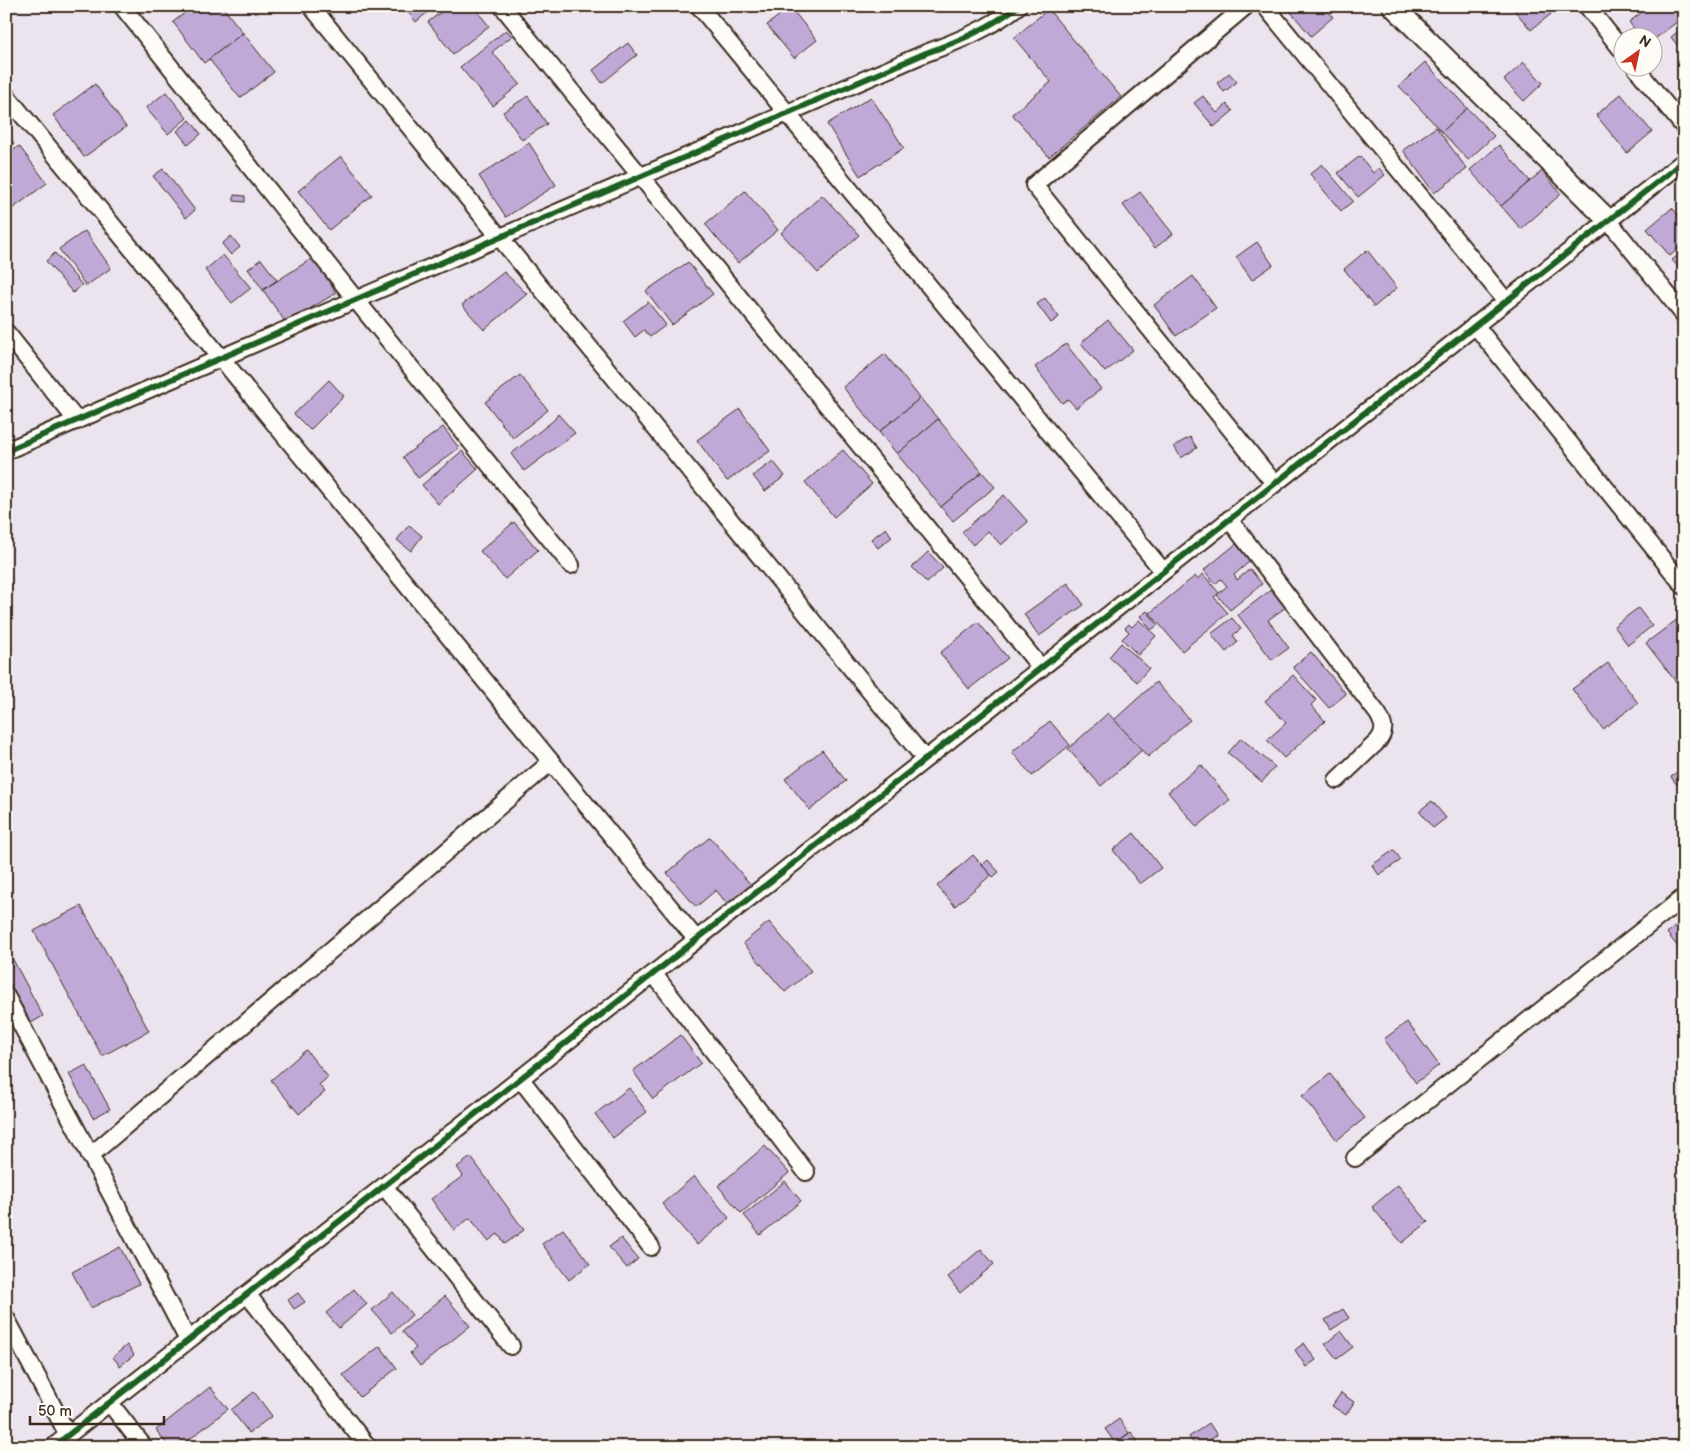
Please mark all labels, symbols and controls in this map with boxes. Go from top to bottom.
north arrow [1612,28,1662,78]
text: N [1636,32,1654,52]
scale bar [30,1393,164,1425]
text: 50 m [38,1402,72,1421]

